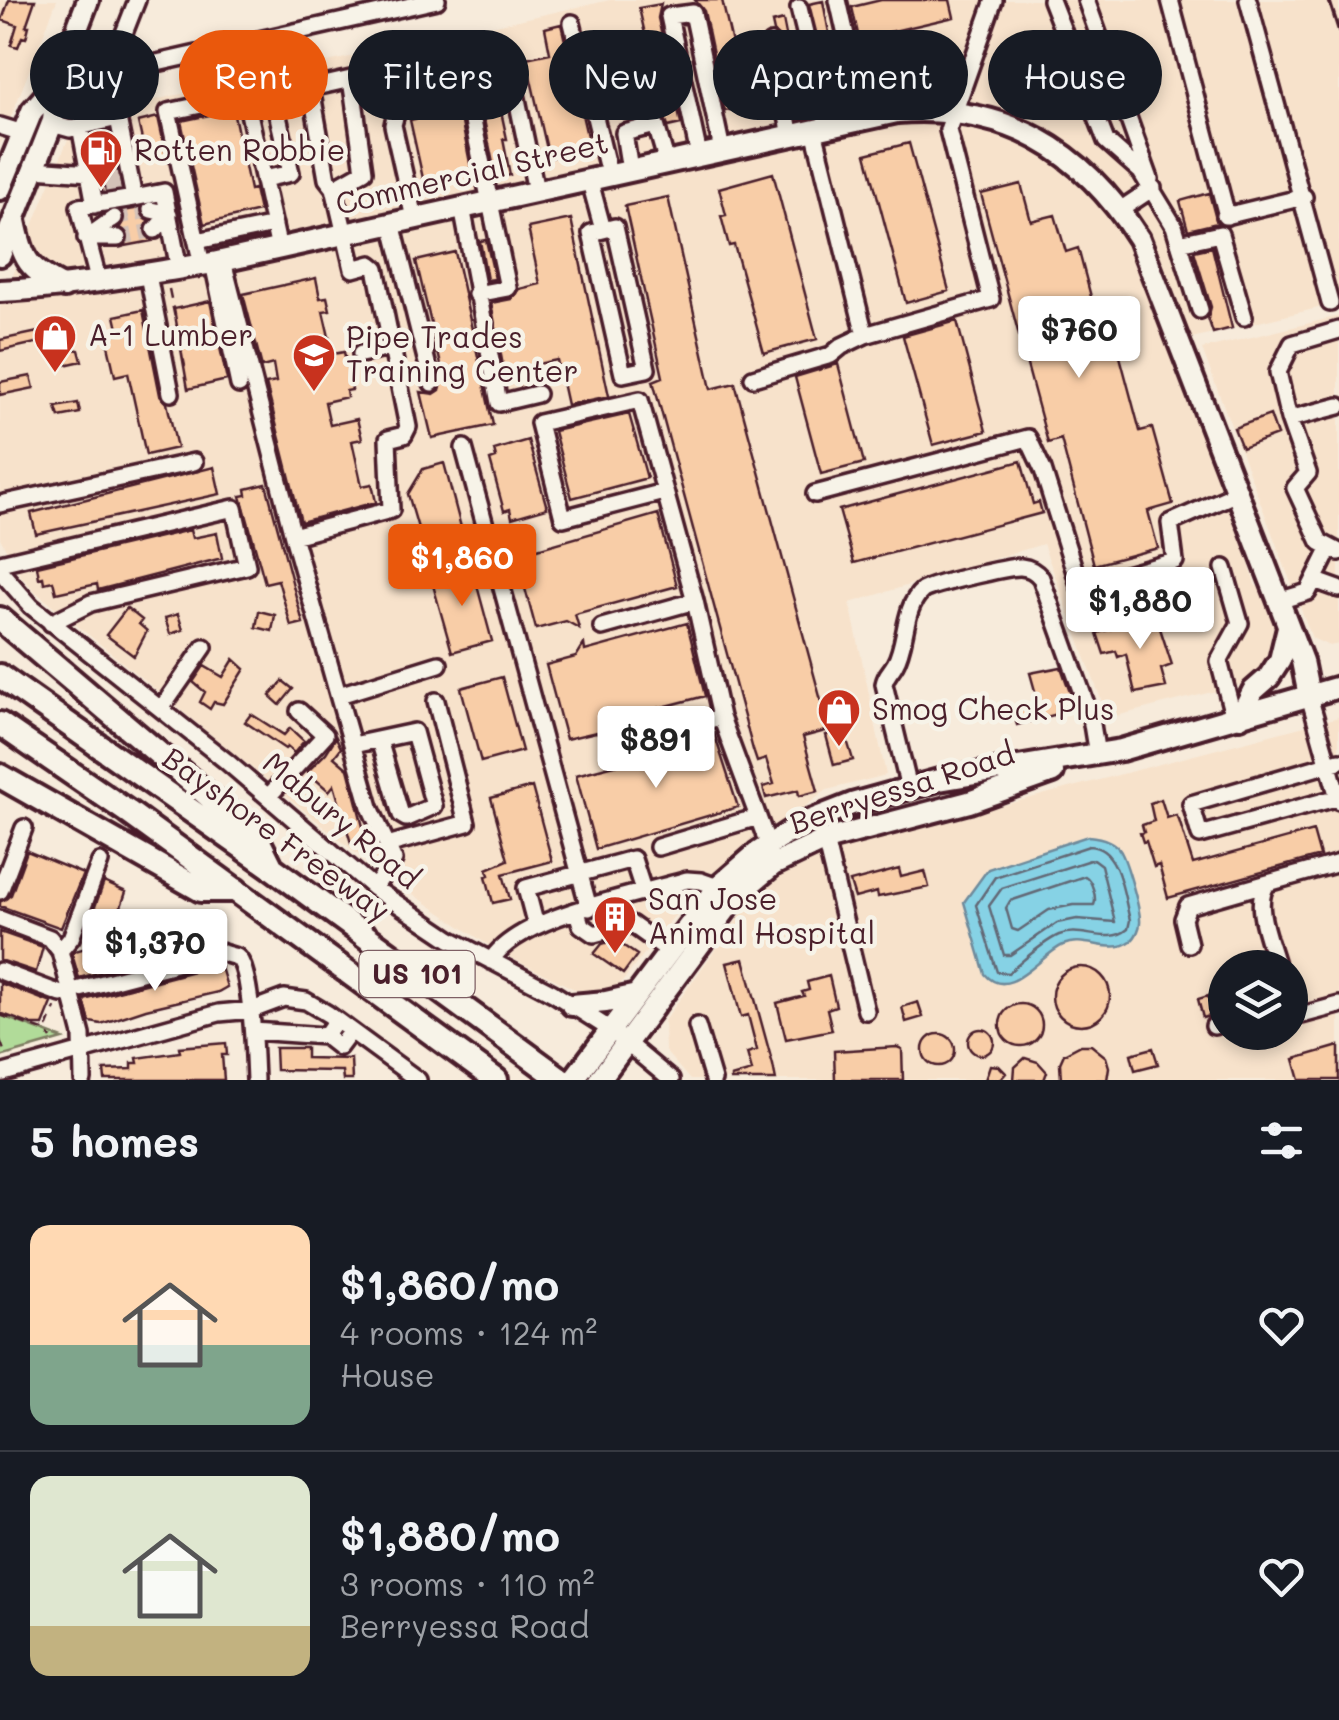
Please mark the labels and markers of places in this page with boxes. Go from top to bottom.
fuel station icon: Rotten Robbie [78,128,124,189]
place label: Rotten Robbie [134,129,345,169]
pin: $760 [1020,296,1138,381]
shop icon: A-1 Lumber [32,313,78,374]
place label: A-1 Lumber [88,314,253,354]
place label: Pipe Trades Training Center [346,316,579,390]
school or university icon: Pipe Trades Training Center [291,332,337,393]
pin: $1,860 [381,524,543,609]
pin: $1,880 [1059,567,1221,652]
shop icon: Smog Check Plus [816,687,862,748]
place label: Smog Check Plus [872,688,1115,728]
pin: $891 [597,706,715,791]
place label: San Jose Animal Hospital [648,878,875,952]
building icon: San Jose Animal Hospital [592,894,638,955]
pin: $1,370 [74,909,236,994]

